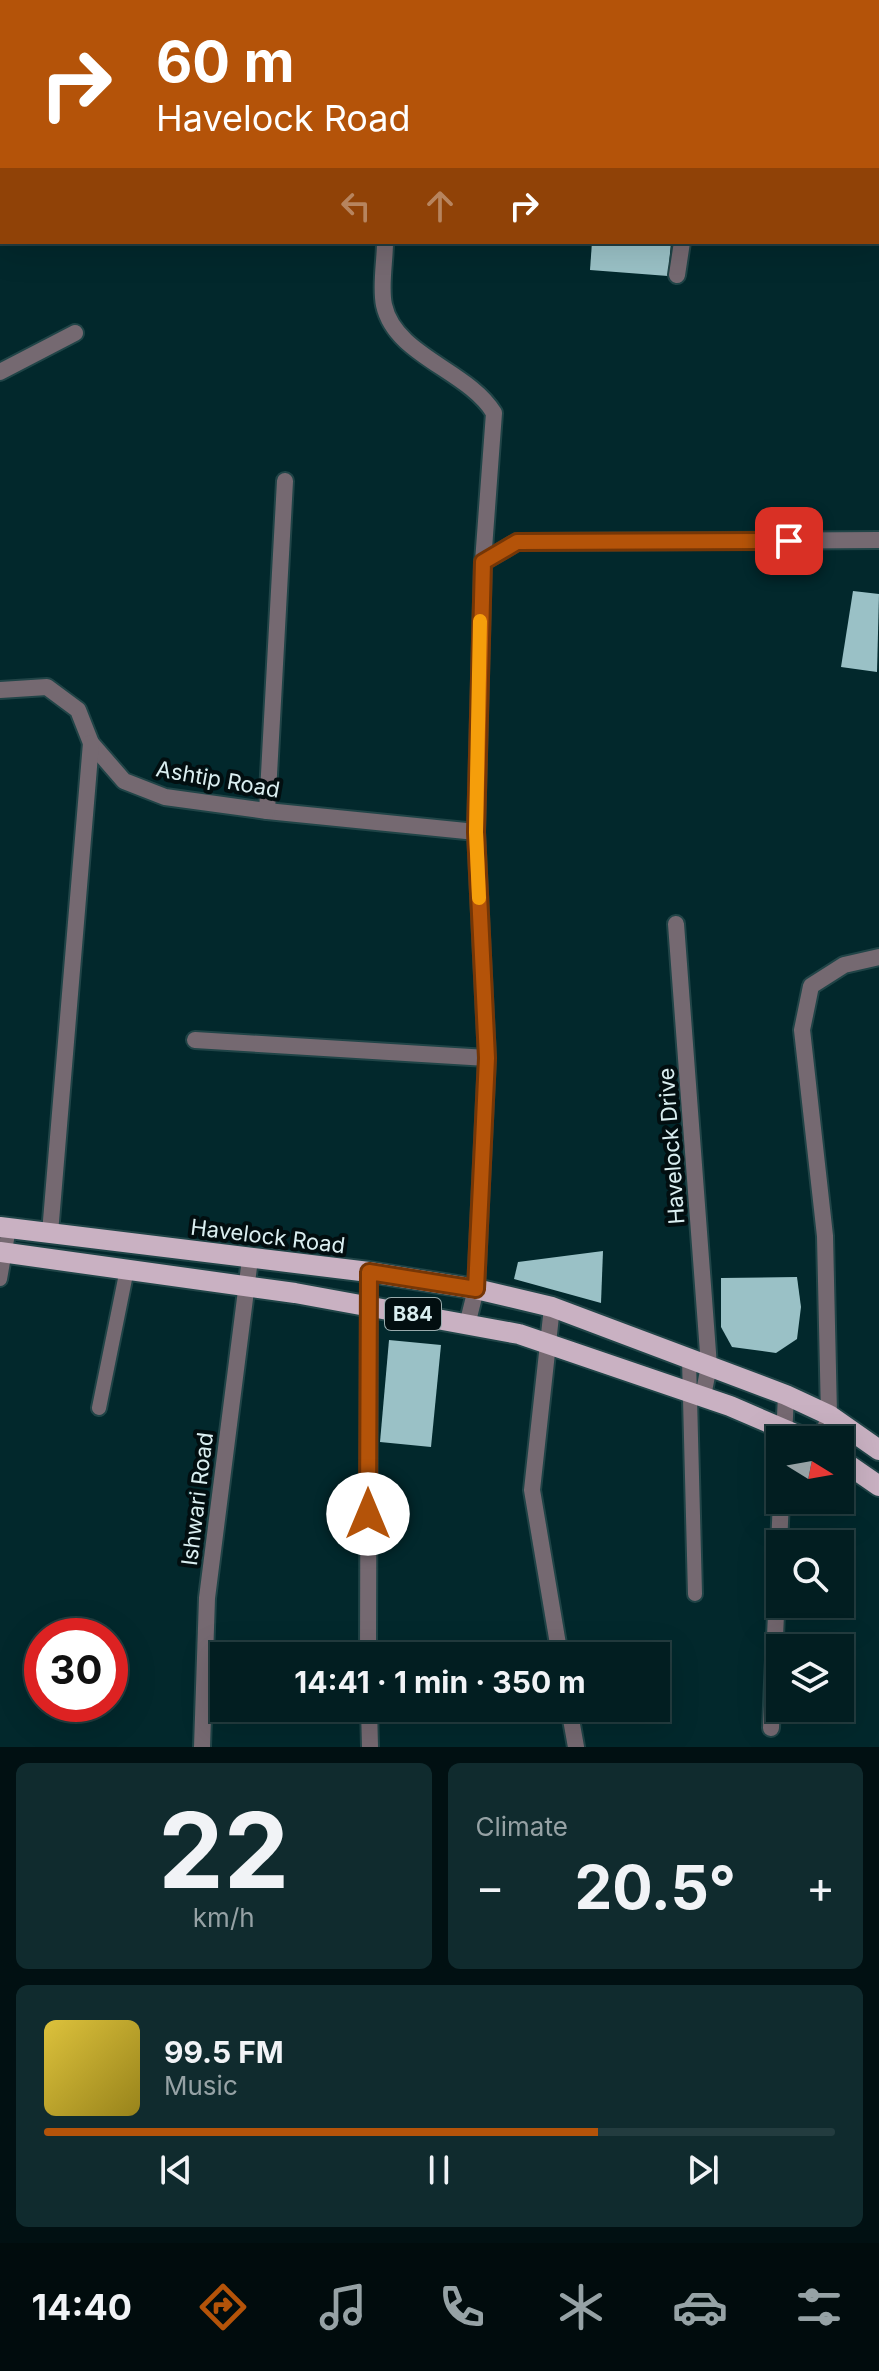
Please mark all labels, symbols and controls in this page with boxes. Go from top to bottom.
text: 60 m [156,28,295,96]
icon: right [24,32,128,136]
text: Havelock Road [156,96,411,140]
icon: left [334,184,378,228]
icon: ahead [418,184,462,228]
icon: right [502,184,546,228]
pin [755,507,823,575]
icon: arrive [767,519,811,563]
street label: Ashtip Road [154,755,282,803]
street label: Havelock Drive [653,1067,689,1225]
street label: Havelock Road [189,1214,347,1258]
road number: B84 [385,1298,441,1330]
north arrow [766,1426,854,1514]
map controls [766,1426,854,1722]
street label: Ishwari Road [176,1431,218,1567]
position arrow [326,1472,410,1556]
button: search [766,1530,854,1618]
speed limit sign: 30 [24,1618,128,1722]
button: layers [766,1634,854,1722]
text: 14:41 · 1 min · 350 m [294,1664,586,1700]
text: 22 [158,1787,289,1913]
text: Climate [476,1811,568,1842]
text: 20.5° [574,1851,736,1923]
text: − [476,1860,505,1914]
text: + [806,1860,835,1914]
text: km/h [193,1902,255,1933]
text: 99.5 FM [164,2034,284,2070]
text: Music [164,2070,238,2101]
icon: previous [154,2148,198,2192]
icon: pause [417,2148,461,2192]
icon: next [681,2148,725,2192]
icon: directions [195,2279,251,2335]
icon: music [315,2279,371,2335]
icon: phone [434,2279,490,2335]
icon: climate [553,2279,609,2335]
icon: car [672,2279,728,2335]
icon: filters [791,2279,847,2335]
text: 14:40 [32,2285,132,2329]

